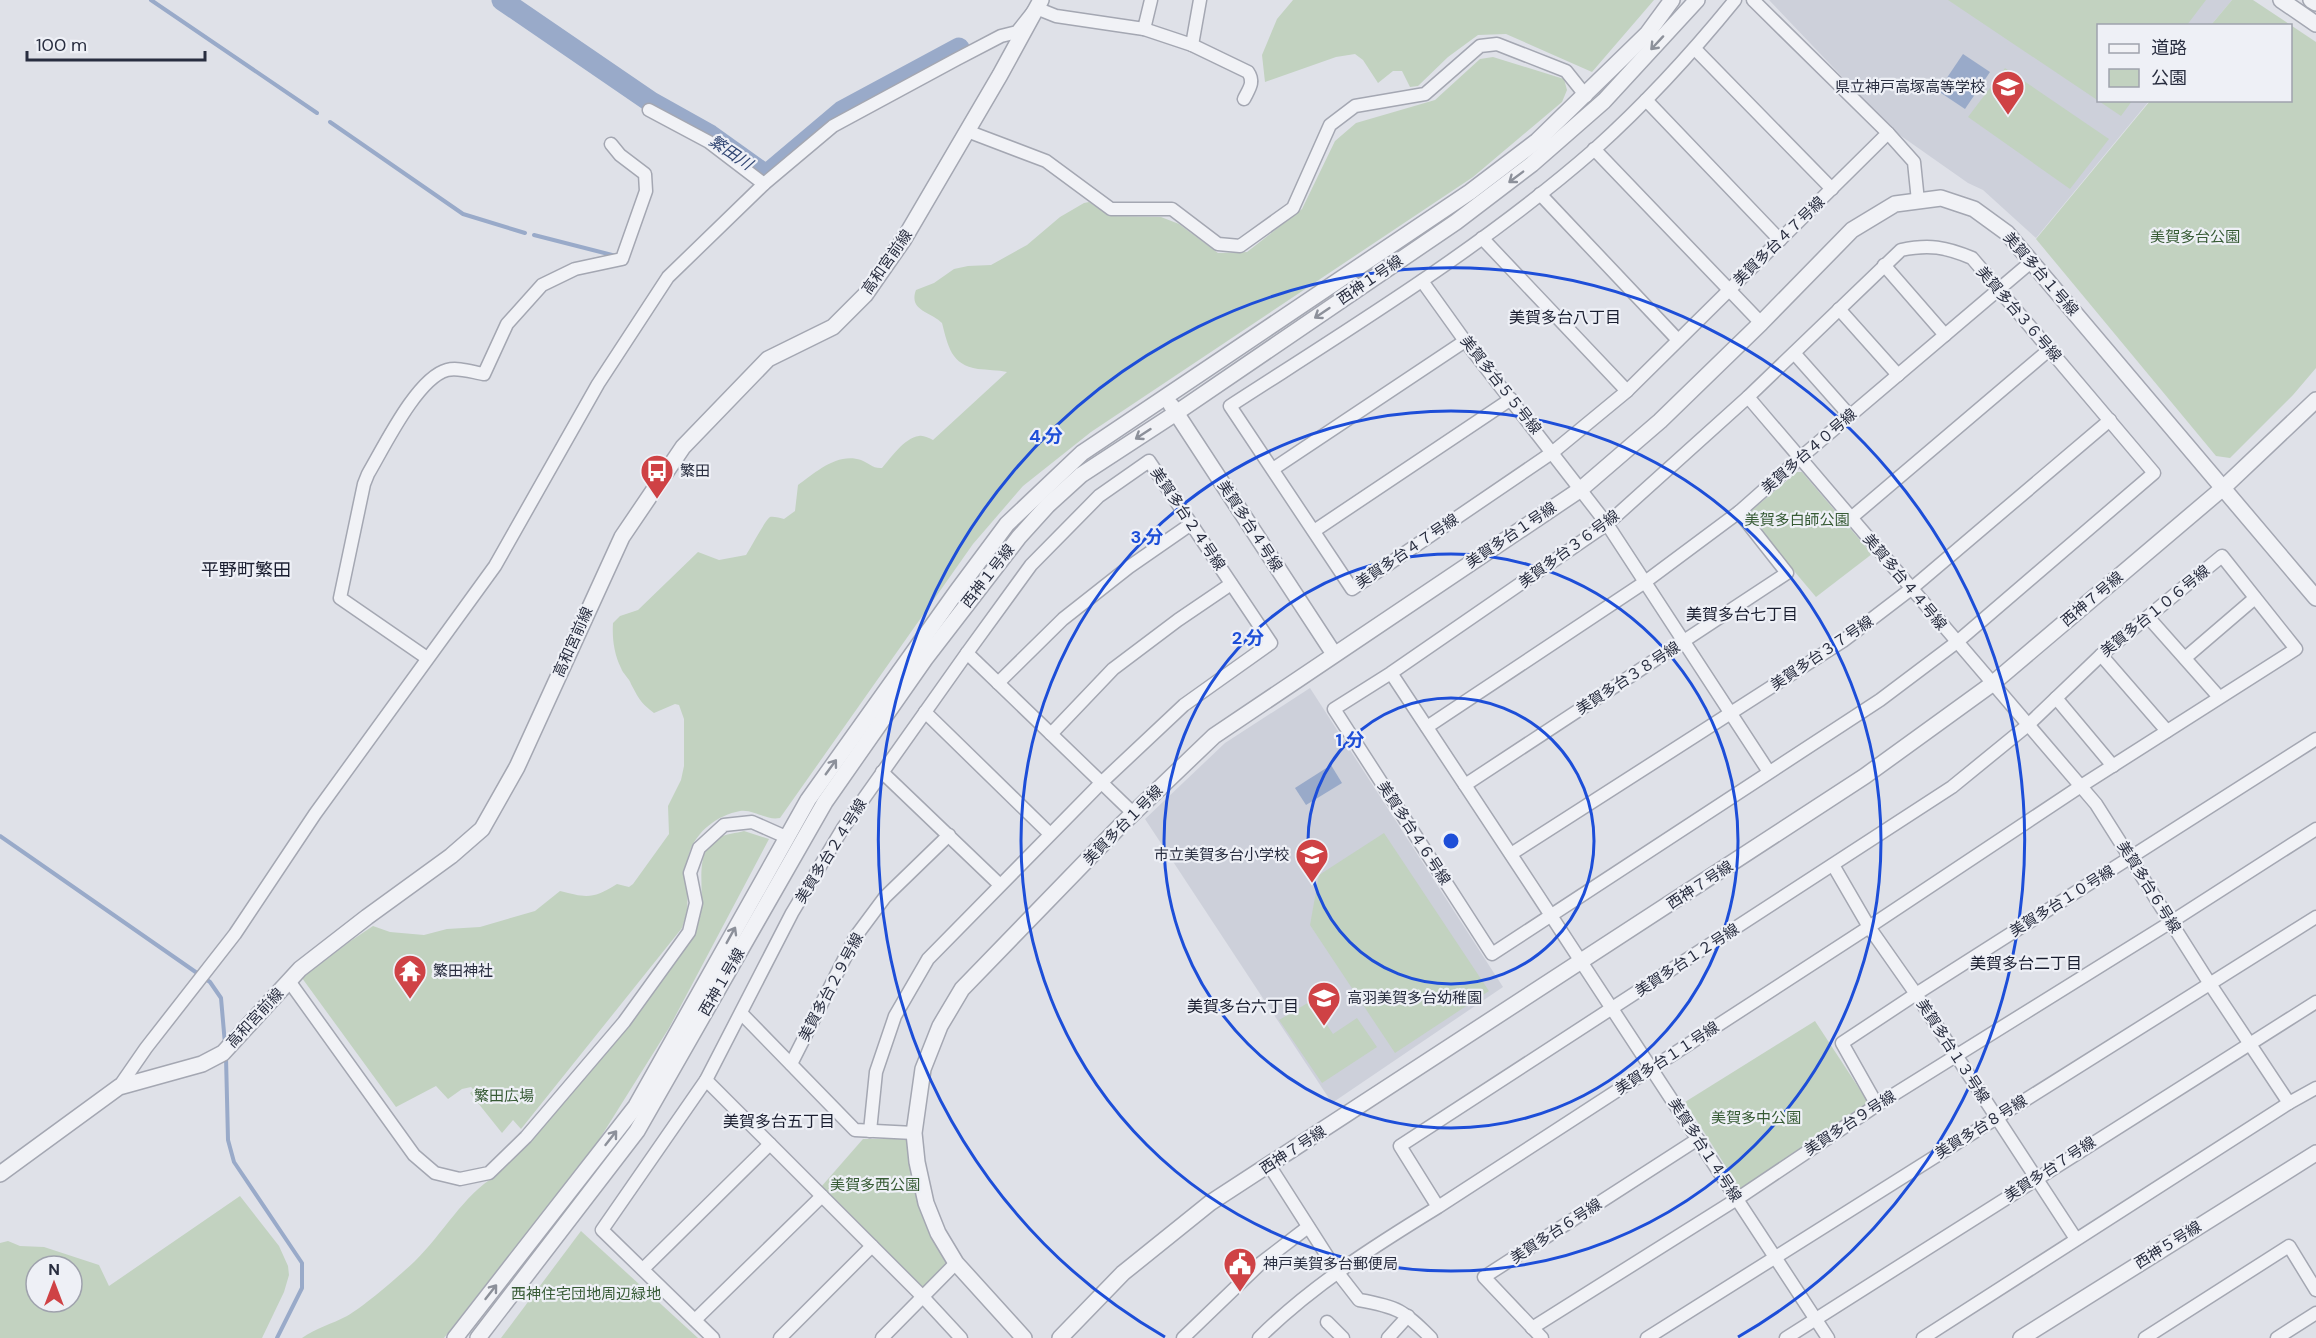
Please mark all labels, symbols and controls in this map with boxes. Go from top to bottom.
scale bar [27,24,206,62]
legend [2097,24,2292,102]
text: 100 m [36,33,87,57]
one-way arrow [1650,36,1665,51]
text: 道路 [2151,36,2187,60]
text: 公園 [2151,66,2187,90]
school or university icon: 県立神戸高塚高等学校 [1990,69,2026,116]
place label: 県立神戸高塚高等学校 [1835,77,1985,97]
water label: 繁田川 [705,130,758,176]
one-way arrow [1508,170,1524,183]
street label: 美賀多台４７号線 [1729,192,1829,290]
street label: 高和宮前線 [857,226,917,298]
park label: 美賀多台公園 [2150,227,2240,247]
street label: 美賀多台１号線 [1999,228,2083,320]
street label: 西神１号線 [1333,251,1407,309]
street label: 美賀多台３６号線 [1972,262,2066,366]
one-way arrow [1314,307,1331,319]
district label: 美賀多台八丁目 [1509,307,1621,328]
street label: 美賀多台５５号線 [1456,332,1546,438]
street label: 美賀多台４０号線 [1757,404,1861,498]
text: 4 分 [1029,424,1063,448]
one-way arrow [1135,429,1152,441]
bus stop icon: 繁田 [639,453,675,500]
place label: 繁田 [680,461,710,481]
street label: 美賀多台２４号線 [1146,464,1230,574]
street label: 美賀多台４号線 [1213,477,1287,575]
street label: 美賀多台１号線 [1462,497,1560,573]
street label: 美賀多台３６号線 [1515,506,1623,592]
street label: 美賀多台４７号線 [1352,509,1462,593]
park label: 美賀多白師公園 [1744,510,1850,530]
text: 3 分 [1130,525,1164,549]
street label: 美賀多台４４号線 [1859,530,1951,634]
street label: 西神１号線 [957,540,1019,612]
district label: 平野町繁田 [201,558,291,582]
street label: 美賀多台１０６号線 [2096,561,2214,661]
street label: 西神７号線 [2057,567,2127,631]
street label: 高和宮前線 [549,604,597,680]
district label: 美賀多台七丁目 [1686,604,1798,625]
street label: 美賀多台３７号線 [1767,611,1877,695]
text: 2 分 [1232,626,1264,650]
street label: 美賀多台３８号線 [1572,637,1684,719]
text: 1 分 [1336,728,1364,752]
one-way arrow [825,760,837,776]
street label: 美賀多台４６号線 [1373,777,1455,889]
street label: 美賀多台１号線 [1079,781,1167,869]
street label: 美賀多台２４号線 [791,795,871,907]
centre of rings [1441,831,1461,851]
school or university icon: 市立美賀多台小学校 [1294,837,1330,884]
street label: 美賀多台６号線 [2113,837,2185,937]
place label: 市立美賀多台小学校 [1154,845,1289,865]
street label: 西神７号線 [1663,856,1737,914]
street label: 美賀多台１０号線 [2006,861,2118,941]
street label: 美賀多台１２号線 [1631,919,1743,1001]
one-way arrow [726,927,738,944]
street label: 美賀多台２９号線 [794,929,868,1045]
street label: 西神１号線 [695,945,749,1019]
temple icon: 繁田神社 [392,953,428,1000]
district label: 美賀多台二丁目 [1970,953,2082,974]
place label: 繁田神社 [433,961,493,981]
school or university icon: 高羽美賀多台幼稚園 [1306,980,1342,1027]
street label: 高和宮前線 [222,984,288,1052]
place label: 高羽美賀多台幼稚園 [1347,988,1482,1008]
street label: 美賀多台１３号線 [1912,995,1994,1107]
district label: 美賀多台六丁目 [1187,996,1299,1017]
street label: 美賀多台１１号線 [1611,1017,1723,1099]
park label: 繁田広場 [474,1086,534,1106]
street label: 美賀多台９号線 [1801,1086,1899,1160]
street label: 美賀多台８号線 [1931,1091,2031,1163]
street label: 美賀多台１４号線 [1664,1094,1746,1206]
park label: 美賀多中公園 [1711,1108,1801,1128]
district label: 美賀多台五丁目 [723,1111,835,1132]
street label: 西神７号線 [1256,1121,1330,1179]
one-way arrow [605,1131,617,1147]
street label: 美賀多台７号線 [2001,1132,2099,1206]
park label: 美賀多西公園 [830,1175,920,1195]
street label: 美賀多台６号線 [1507,1194,1605,1268]
street label: 西神５号線 [2131,1217,2205,1273]
public building icon: 神戸美賀多台郵便局 [1222,1246,1258,1293]
north arrow [24,1254,84,1314]
place label: 神戸美賀多台郵便局 [1263,1254,1398,1274]
text: N [48,1259,60,1280]
one-way arrow [484,1284,497,1300]
park label: 西神住宅団地周辺緑地 [511,1284,661,1304]

